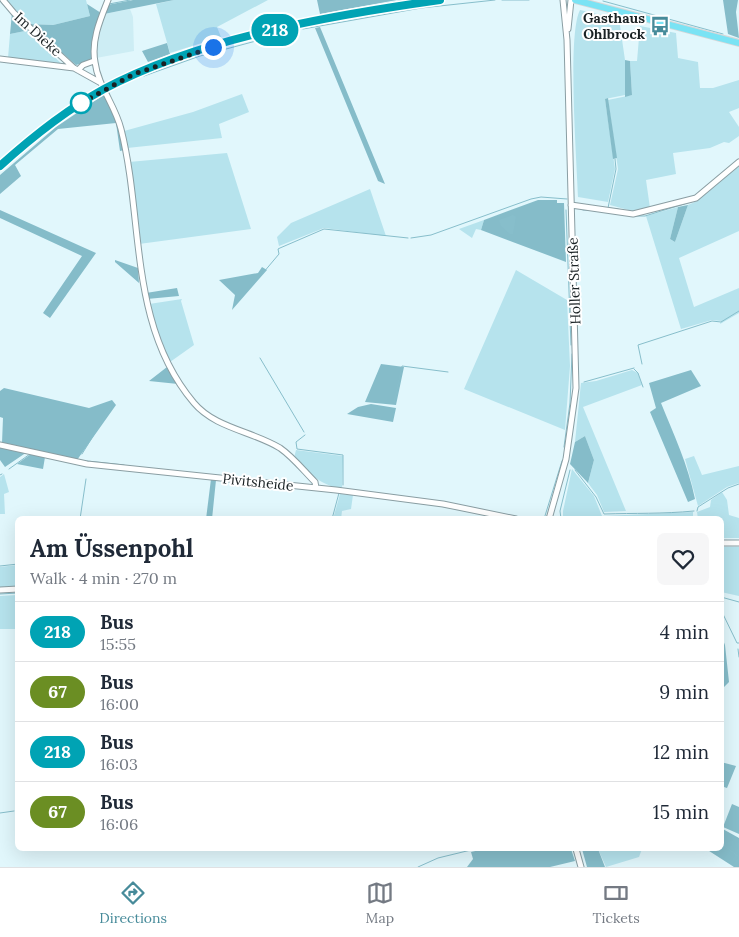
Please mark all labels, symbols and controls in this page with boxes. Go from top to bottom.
street label: Im Dieke [11,8,66,60]
place label: Gasthaus Ohlbrock [583,9,646,43]
line badge: 218 [246,14,304,46]
bus stop icon: Gasthaus Ohlbrock [649,15,671,37]
text: 218 [261,18,289,41]
your location [201,35,226,60]
unlabelled marker [70,92,92,114]
street label: Holler Straße [563,237,585,325]
street label: Pivitsheide [222,469,295,495]
text: Am Üssenpohl [30,533,194,564]
button: heart [657,533,709,585]
text: Walk · 4 min · 270 m [30,568,177,588]
text: Bus [100,610,133,634]
text: 218 [44,620,71,643]
text: 4 min [660,620,709,644]
text: 15:55 [100,634,136,654]
text: Bus [100,670,133,694]
text: 67 [48,680,67,703]
text: 9 min [659,680,709,704]
text: 16:00 [100,694,139,714]
text: Bus [100,730,133,754]
text: 218 [44,740,71,763]
text: 12 min [653,740,709,764]
text: 16:03 [100,754,138,774]
text: Bus [100,790,133,814]
text: 67 [48,800,67,823]
text: 15 min [653,800,709,824]
text: 16:06 [100,814,138,834]
tab: Directions [99,879,167,927]
tab: Map [366,879,394,927]
tab: Tickets [593,879,640,927]

